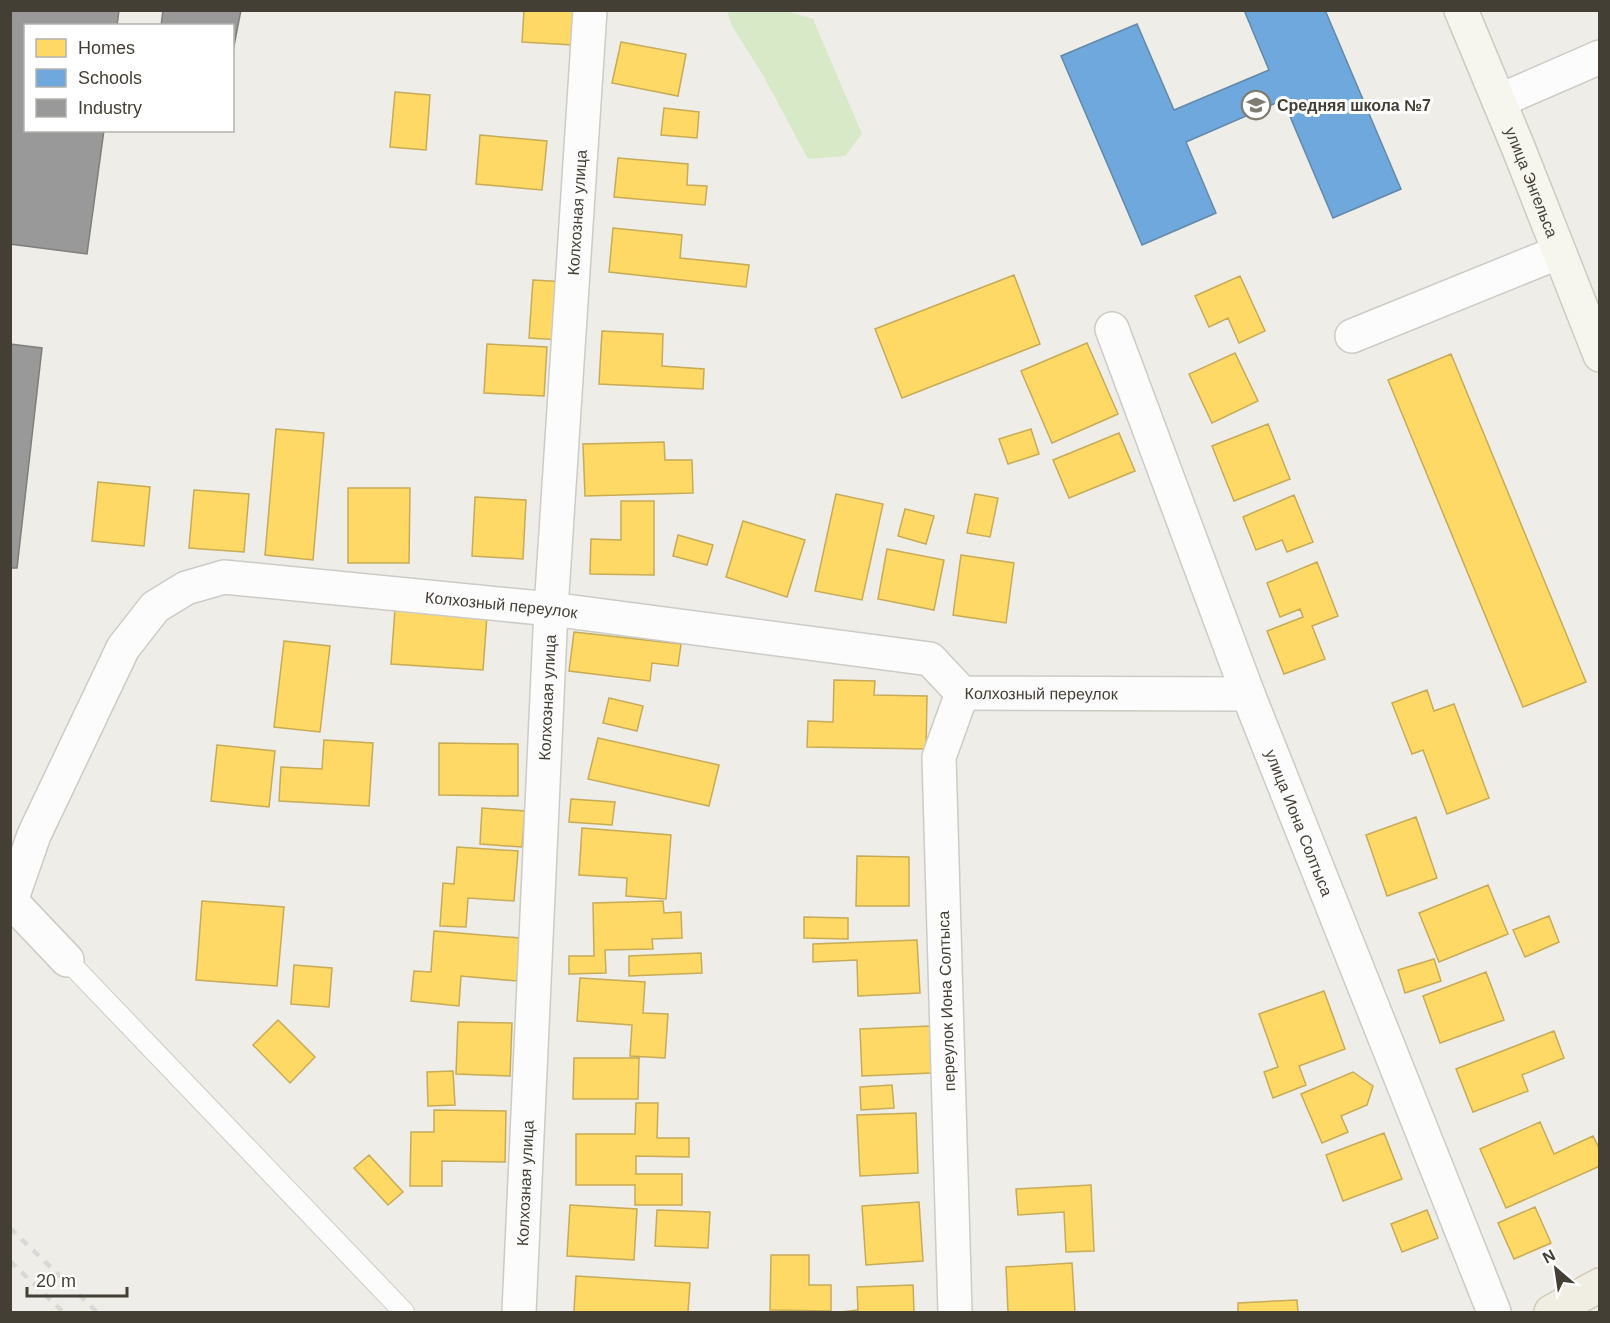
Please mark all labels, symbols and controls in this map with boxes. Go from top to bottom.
legend [24,24,234,132]
text: Homes [78,38,135,58]
text: Schools [78,68,142,88]
school or university icon: Средняя школа №7 [1240,89,1272,121]
place label: Средняя школа №7 [1277,97,1431,114]
text: Industry [78,98,142,118]
street label: улица Энгельса [1502,125,1561,240]
street label: Колхозная улица [565,149,590,276]
street label: Колхозный переулок [424,589,580,622]
street label: Колхозная улица [536,634,559,761]
street label: Колхозный переулок [965,685,1119,703]
street label: улица Иона Солтыса [1262,747,1336,899]
street label: переулок Иона Солтыса [935,910,958,1091]
street label: Колхозная улица [514,1120,537,1246]
north arrow [1526,1239,1586,1299]
text: N [1540,1246,1558,1267]
scale bar [27,1260,128,1298]
text: 20 m [36,1271,76,1291]

